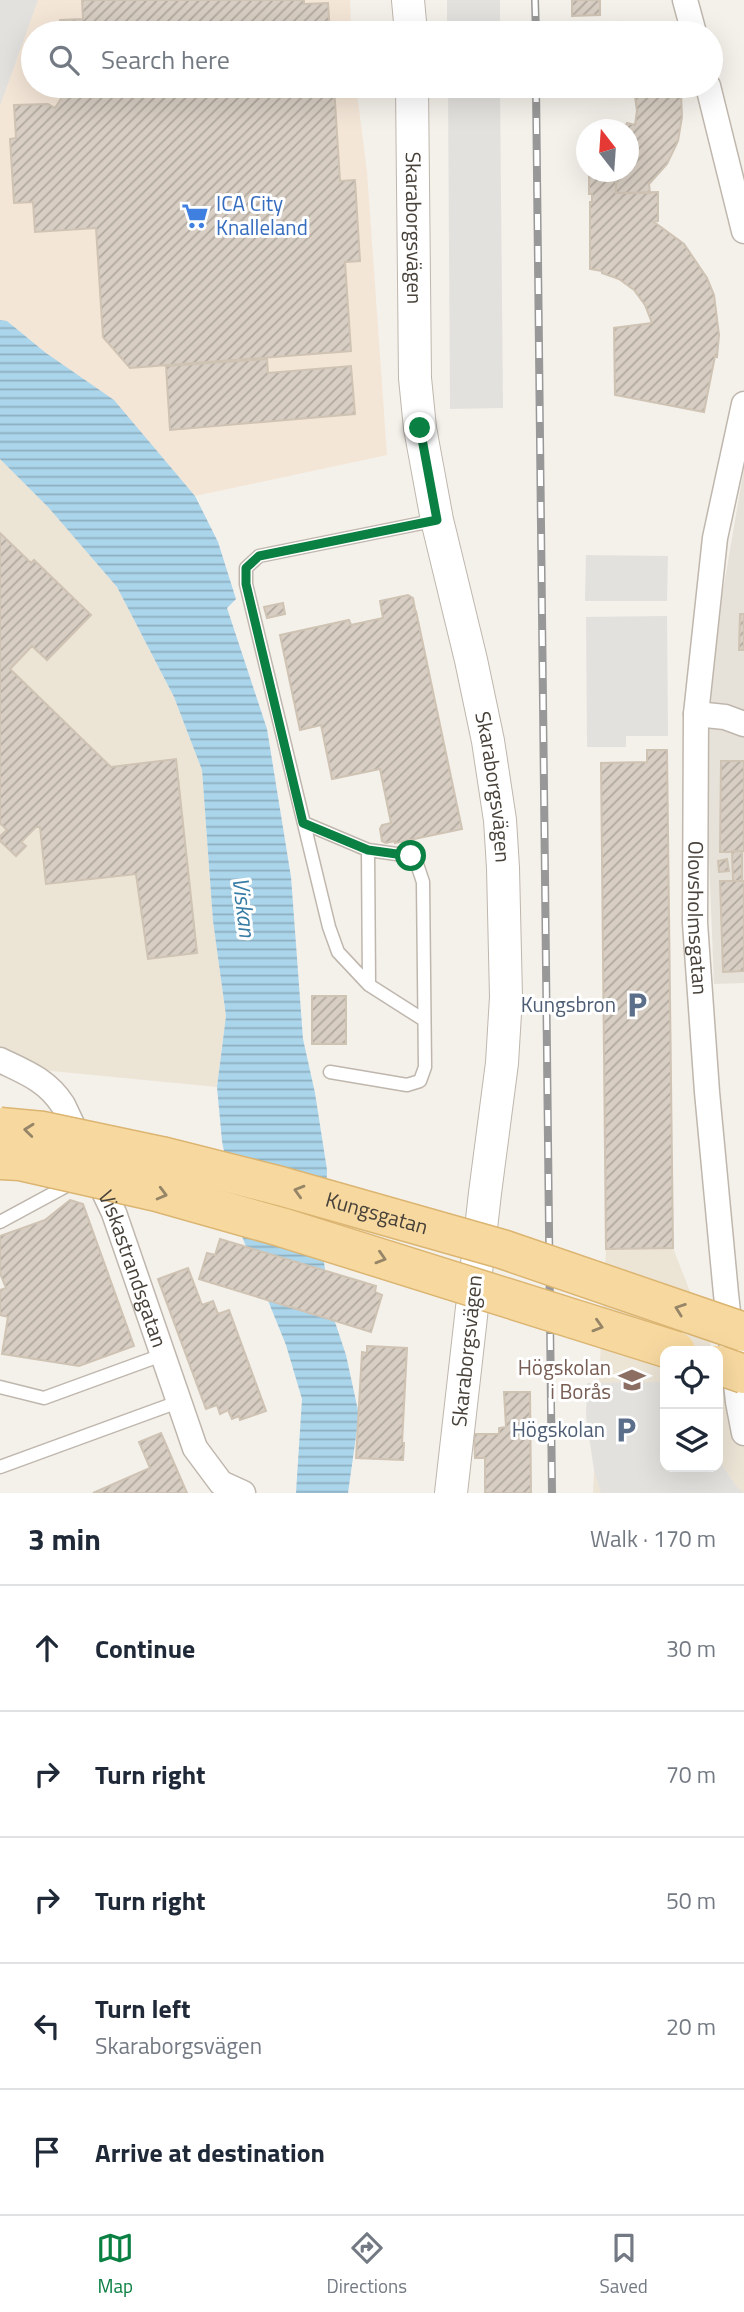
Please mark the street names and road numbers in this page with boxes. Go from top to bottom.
street label: Skaraborgsvägen [398,152,431,304]
street label: Skaraborgsvägen [467,708,520,864]
street label: Olovsholmsgatan [680,841,717,996]
street label: Kungsgatan [322,1183,432,1242]
street label: Viskastrandsgatan [90,1185,176,1351]
street label: Skaraborgsvägen [442,1273,490,1428]

